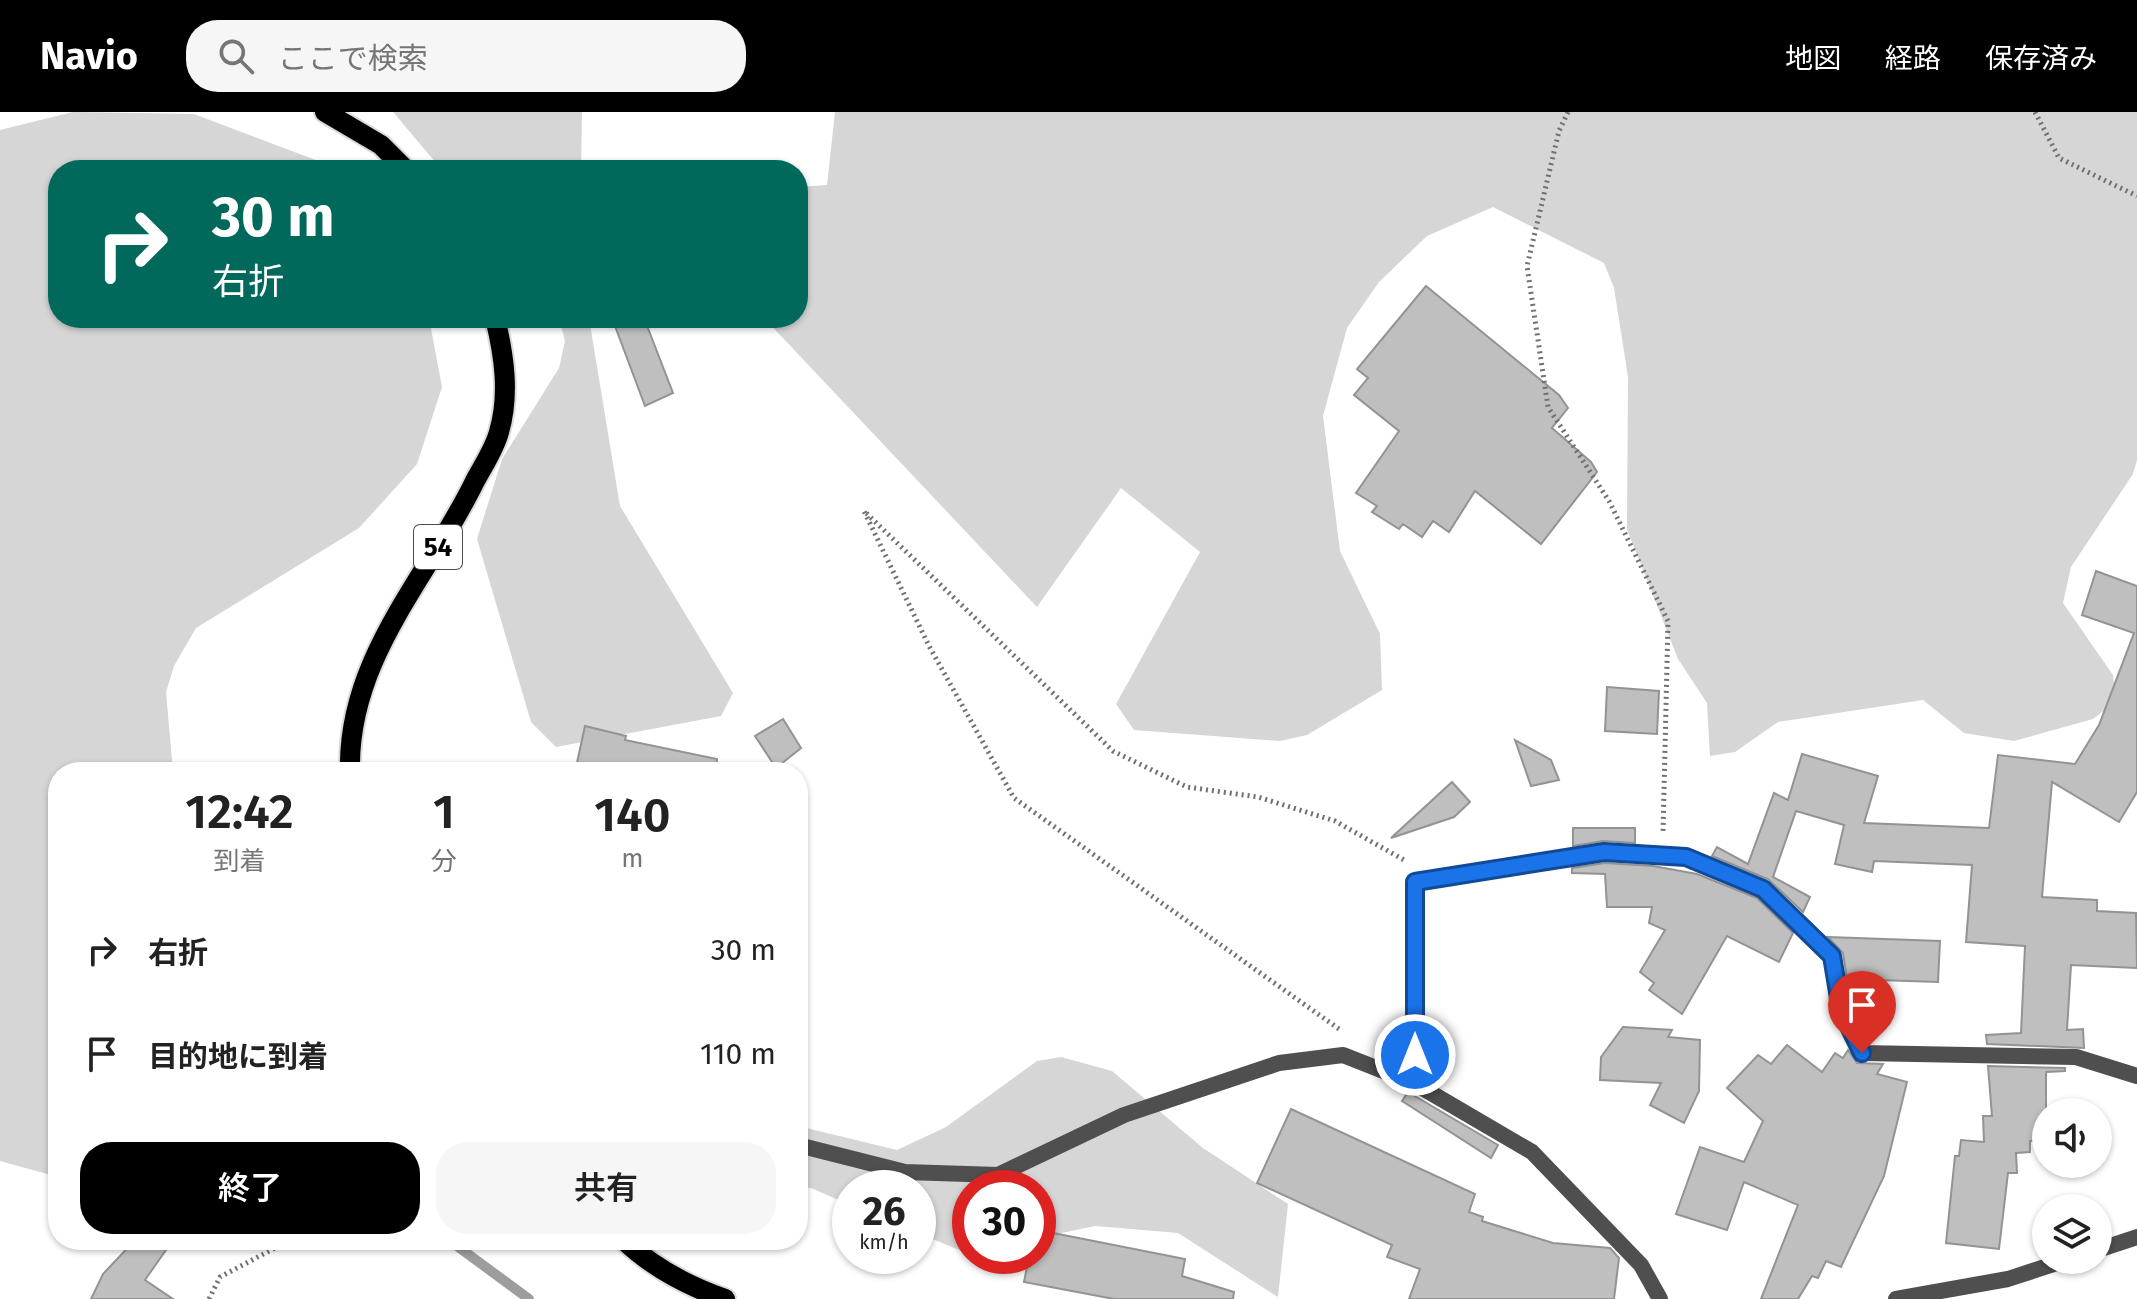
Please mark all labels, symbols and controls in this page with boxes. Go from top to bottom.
search box [186,20,746,92]
text: Navio [40,33,138,79]
icon: search [214,34,258,78]
text: ここで検索 [278,41,428,77]
text: 地図 [1785,42,1841,75]
text: 経路 [1885,42,1941,75]
text: 保存済み [1985,42,2097,75]
text: 30 m [212,184,334,251]
icon: right [80,192,184,296]
text: 右折 [212,260,284,304]
road number: 54 [414,525,462,569]
text: 12:42 [185,783,293,841]
text: 1 [433,783,455,841]
text: 140 [594,786,671,844]
text: m [621,843,644,874]
text: 到着 [213,846,265,877]
text: 分 [431,846,457,877]
icon: right [80,928,124,972]
text: 30 m [711,932,776,968]
text: 右折 [148,935,208,971]
pin [1828,971,1896,1053]
icon: arrive [1840,983,1884,1027]
position arrow [1373,1013,1457,1097]
icon: arrive [80,1032,124,1076]
text: 110 m [700,1036,776,1072]
text: 目的地に到着 [148,1039,328,1075]
map controls [2032,1098,2112,1274]
button: sound [2032,1098,2112,1178]
button: 終了 [80,1142,420,1234]
button: 共有 [436,1142,776,1234]
speed limit sign: 30 [952,1170,1056,1274]
text: 26 [862,1188,906,1236]
button: layers [2032,1194,2112,1274]
text: km/h [859,1230,909,1254]

